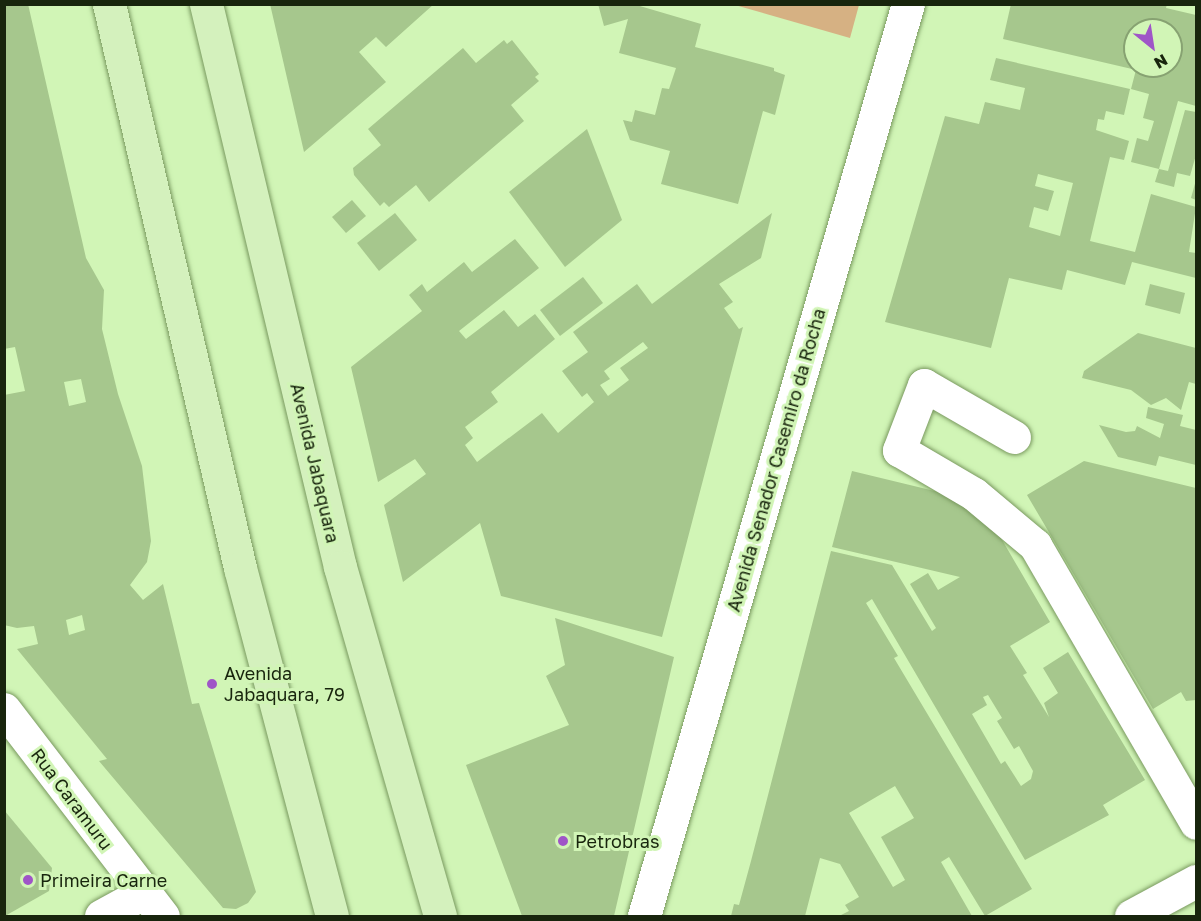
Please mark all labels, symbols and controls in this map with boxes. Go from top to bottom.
north arrow [1123,18,1183,78]
text: N [1151,50,1171,74]
street label: Avenida Senador Casemiro da Rocha [722,306,830,614]
street label: Avenida Jabaquara [286,381,344,545]
place label: Avenida Jabaquara, 79 [224,663,345,706]
marker: Avenida Jabaquara, 79 [205,677,219,691]
street label: Rua Caramuru [27,744,117,854]
place label: Petrobras [575,830,660,852]
marker: Petrobras [556,834,570,848]
place label: Primeira Carne [40,869,167,891]
marker: Primeira Carne [21,873,35,887]

